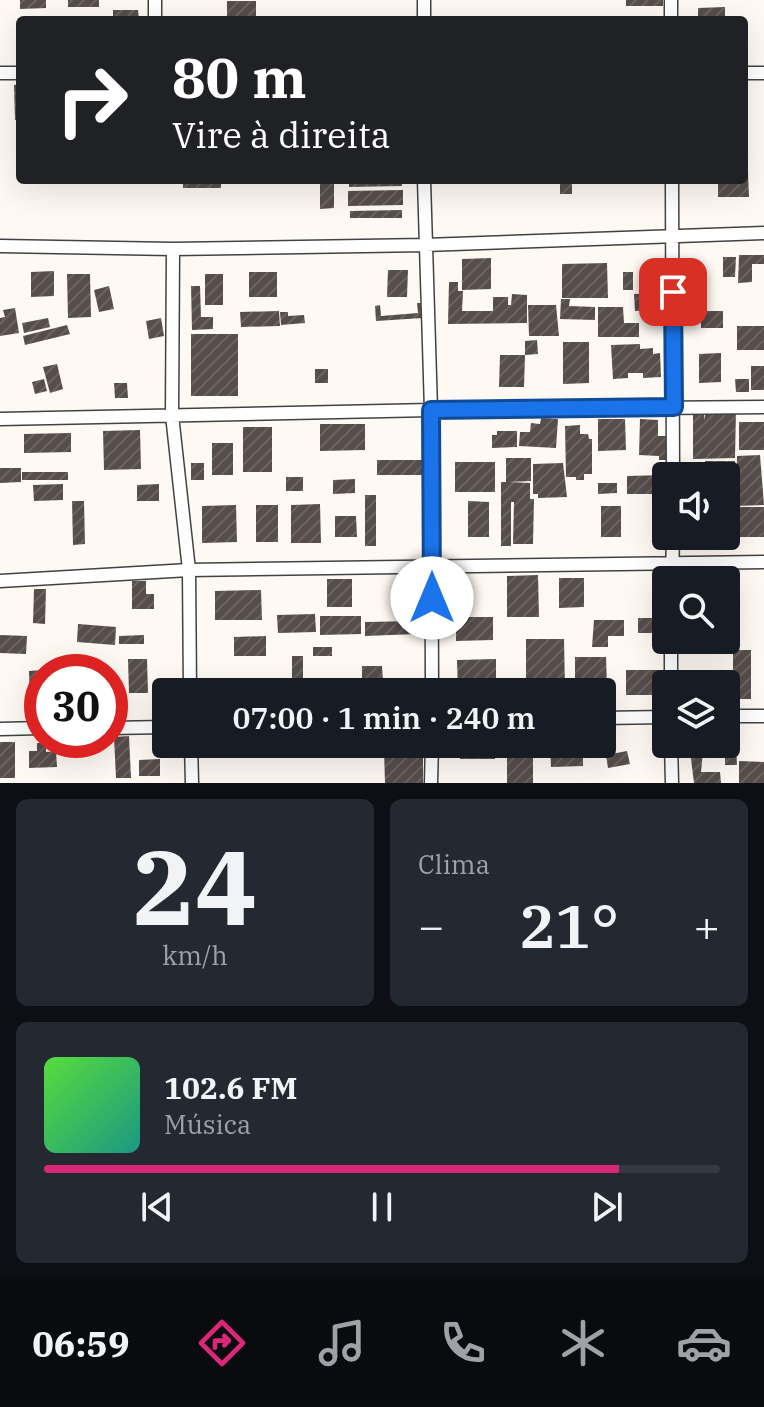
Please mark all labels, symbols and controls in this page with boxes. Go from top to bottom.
text: 80 m [172,41,307,113]
icon: right [40,48,144,152]
text: Vire à direita [172,111,390,158]
pin [639,258,707,326]
icon: arrive [651,270,695,314]
map controls [652,462,740,758]
button: sound [652,462,740,550]
position arrow [390,556,474,640]
button: search [652,566,740,654]
speed limit sign: 30 [24,654,128,758]
button: layers [652,670,740,758]
text: 07:00 · 1 min · 240 m [233,698,535,737]
text: 24 [133,818,257,954]
text: Clima [418,847,490,881]
text: 21° [519,886,619,965]
text: − [418,897,444,954]
text: + [694,897,720,954]
text: km/h [162,938,228,972]
text: 102.6 FM [164,1068,297,1107]
text: Música [164,1107,251,1141]
icon: previous [135,1185,179,1229]
icon: pause [360,1185,404,1229]
icon: next [585,1185,629,1229]
icon: directions [194,1315,250,1371]
icon: music [314,1315,370,1371]
icon: phone [435,1315,491,1371]
icon: climate [555,1315,611,1371]
icon: car [676,1315,732,1371]
text: 06:59 [32,1320,130,1367]

